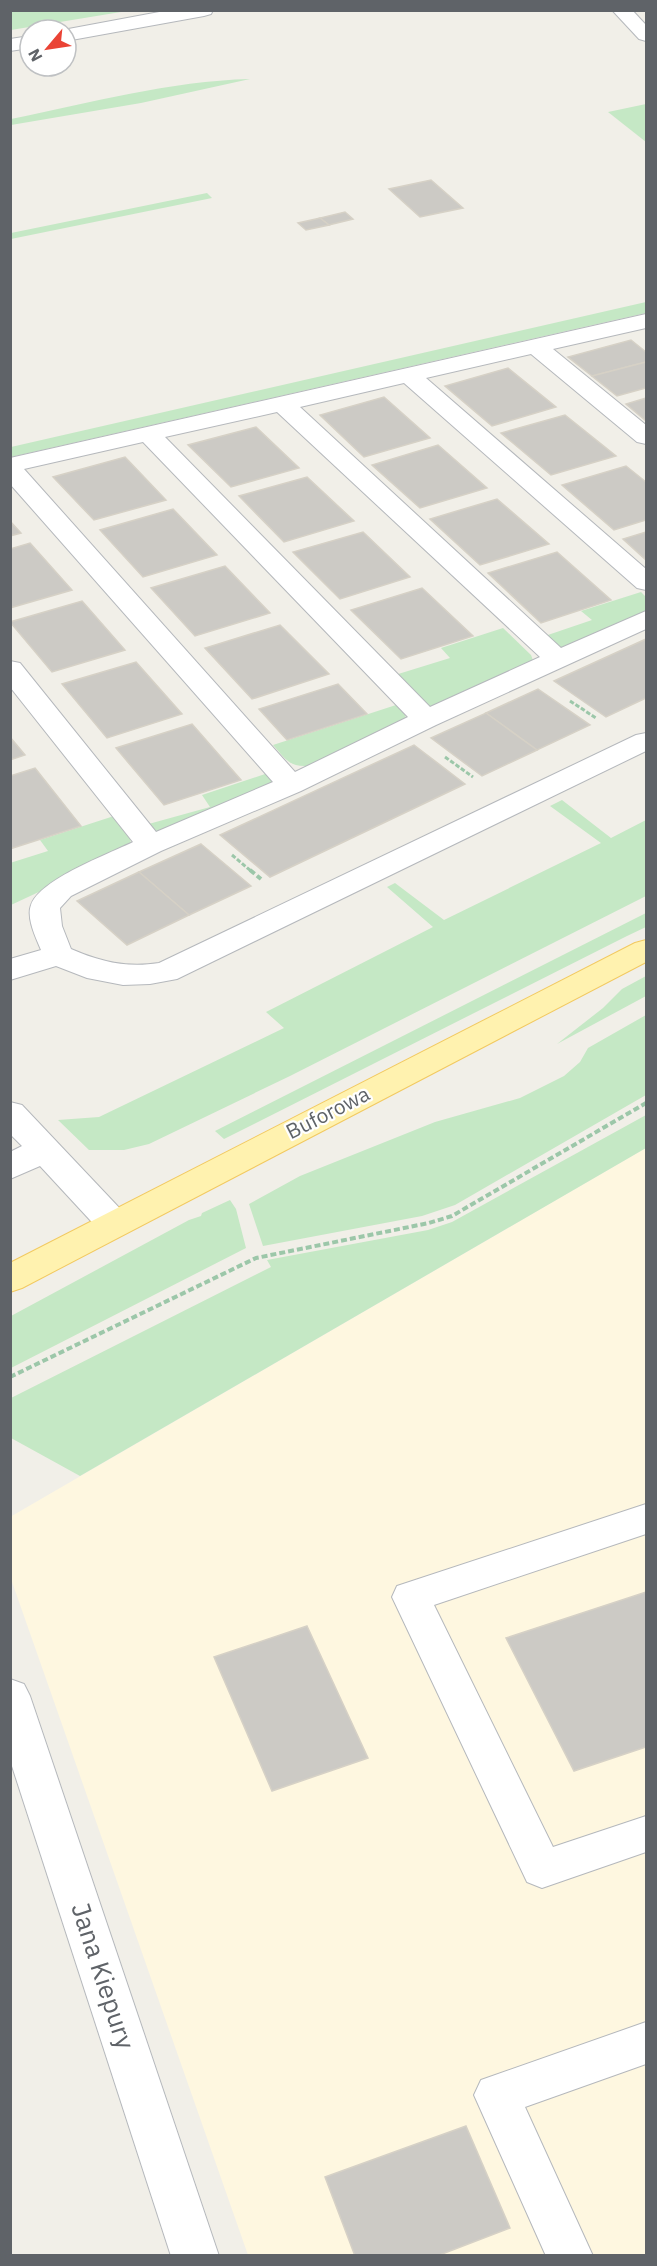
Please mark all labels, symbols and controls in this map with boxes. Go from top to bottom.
north arrow [18,18,78,78]
text: N [23,45,46,65]
street label: Buforowa [281,1079,374,1145]
street label: Jana Kiepury [64,1898,144,2053]

